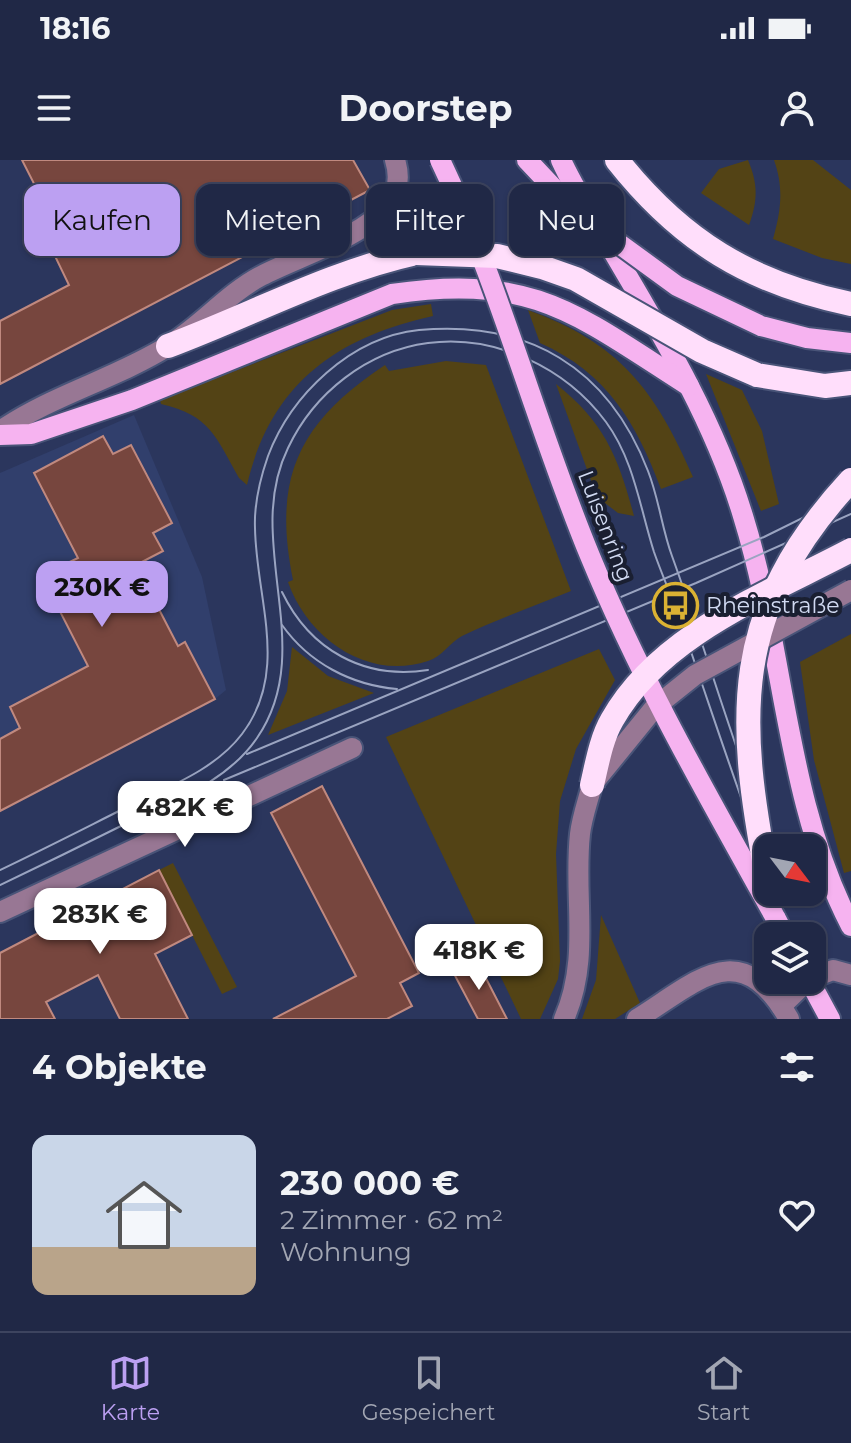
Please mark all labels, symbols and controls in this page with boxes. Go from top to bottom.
text: 18:16 [40,10,110,47]
icon: menu [32,86,76,130]
text: Doorstep [338,86,513,130]
icon: person [775,86,819,130]
chip: Kaufen [24,184,180,256]
chip: Mieten [196,184,350,256]
chip: Filter [366,184,493,256]
chip: Neu [509,184,624,256]
street label: Luisenring [572,467,639,586]
pin: 230K € [37,561,167,629]
text: 230K € [54,571,150,603]
bus stop icon: Rheinstraße [651,581,699,629]
place label: Rheinstraße [706,592,839,619]
pin: 482K € [120,781,250,849]
text: 482K € [136,791,234,823]
north arrow [754,834,826,906]
map controls [754,834,826,994]
pin: 283K € [35,888,165,956]
text: 283K € [52,898,148,930]
button: layers [754,922,826,994]
pin: 418K € [414,924,544,992]
text: 418K € [433,934,525,966]
icon: filters [775,1045,819,1089]
text: 4 Objekte [32,1046,207,1088]
text: 230 000 € [280,1162,459,1204]
icon: home [96,1167,192,1263]
icon: heart [775,1193,819,1237]
text: 2 Zimmer · 62 m² [280,1204,503,1236]
text: Wohnung [280,1236,412,1268]
tab: Karte [101,1351,160,1426]
tab: Gespeichert [362,1351,495,1426]
tab: Start [697,1351,750,1426]

